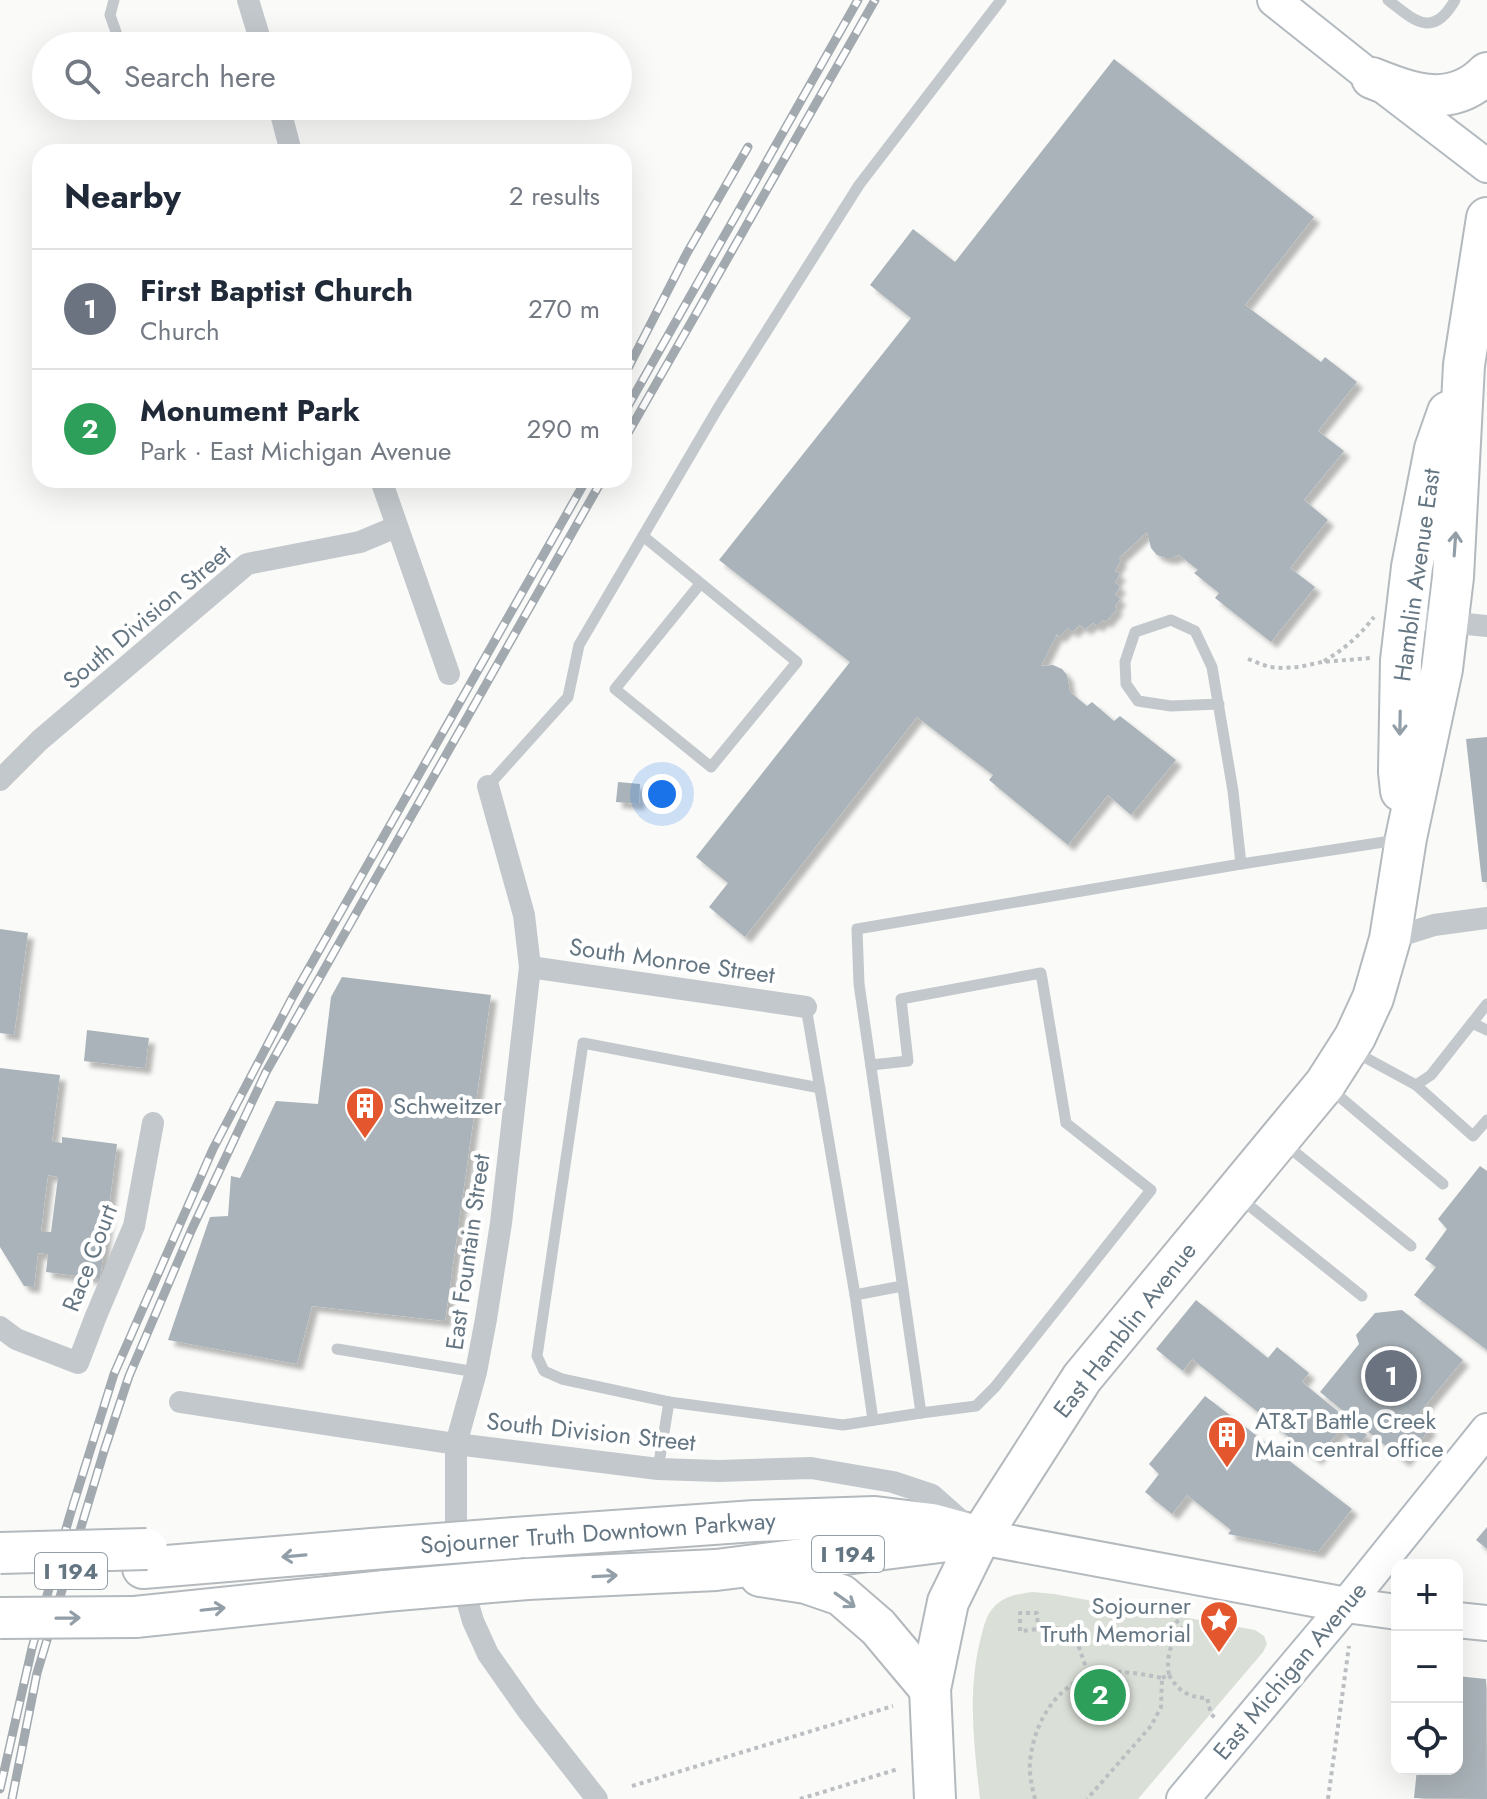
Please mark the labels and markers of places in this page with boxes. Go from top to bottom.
building icon: Schweitzer [344,1085,386,1140]
place label: Schweitzer [393,1088,502,1123]
pin: 1 [1365,1346,1417,1406]
place label: AT&T Battle Creek Main central office [1255,1403,1444,1466]
building icon: AT&T Battle Creek Main central office [1206,1414,1248,1469]
place label: Sojourner Truth Memorial [1040,1588,1192,1651]
place icon: Sojourner Truth Memorial [1198,1599,1240,1654]
pin: 2 [1074,1665,1126,1725]

